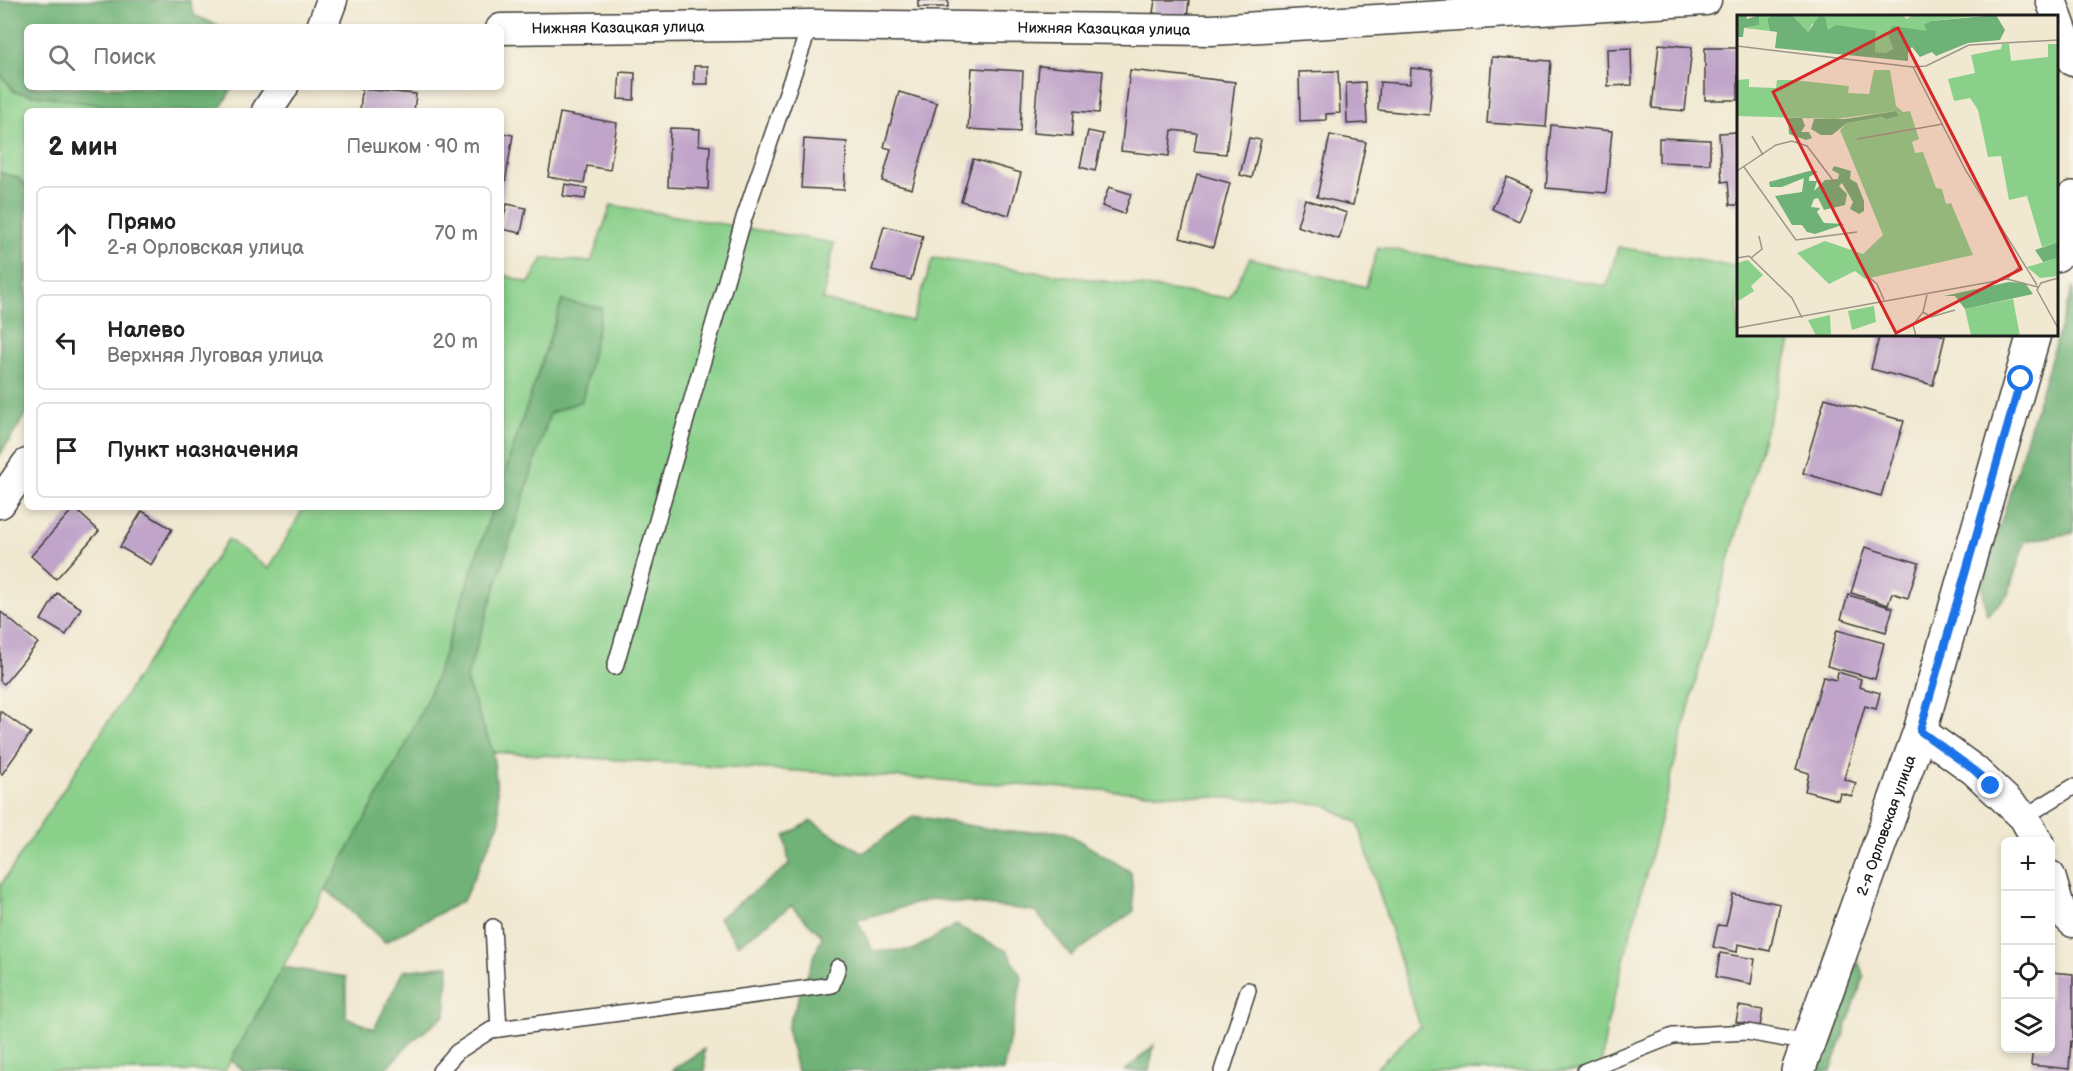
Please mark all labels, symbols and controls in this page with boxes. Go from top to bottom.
inset map [1737,15,2058,336]
street label: Нижняя Казацкая улица [531,17,705,39]
street label: Нижняя Казацкая улица [1017,19,1191,40]
search box [24,24,504,90]
icon: search [45,41,78,74]
text: Поиск [93,44,156,71]
text: 2 мин [48,132,118,163]
text: Пешком · 90 m [346,135,480,159]
text: Прямо [107,209,176,236]
icon: ahead [50,218,83,251]
text: 70 m [434,222,478,246]
text: 2-я Орловская улица [107,236,304,260]
text: Налево [107,317,185,344]
icon: left [50,326,83,359]
text: 20 m [433,330,478,354]
text: Верхняя Луговая улица [107,344,324,368]
route start [2007,365,2033,391]
icon: arrive [50,434,83,467]
text: Пункт назначения [107,437,299,464]
street label: 2-я Орловская улица [1853,753,1921,898]
route end [1977,772,2003,798]
map controls [2001,837,2055,1053]
button: + [2001,837,2055,891]
button: − [2001,891,2055,945]
button: locate [2001,945,2055,999]
button: layers [2001,999,2055,1053]

